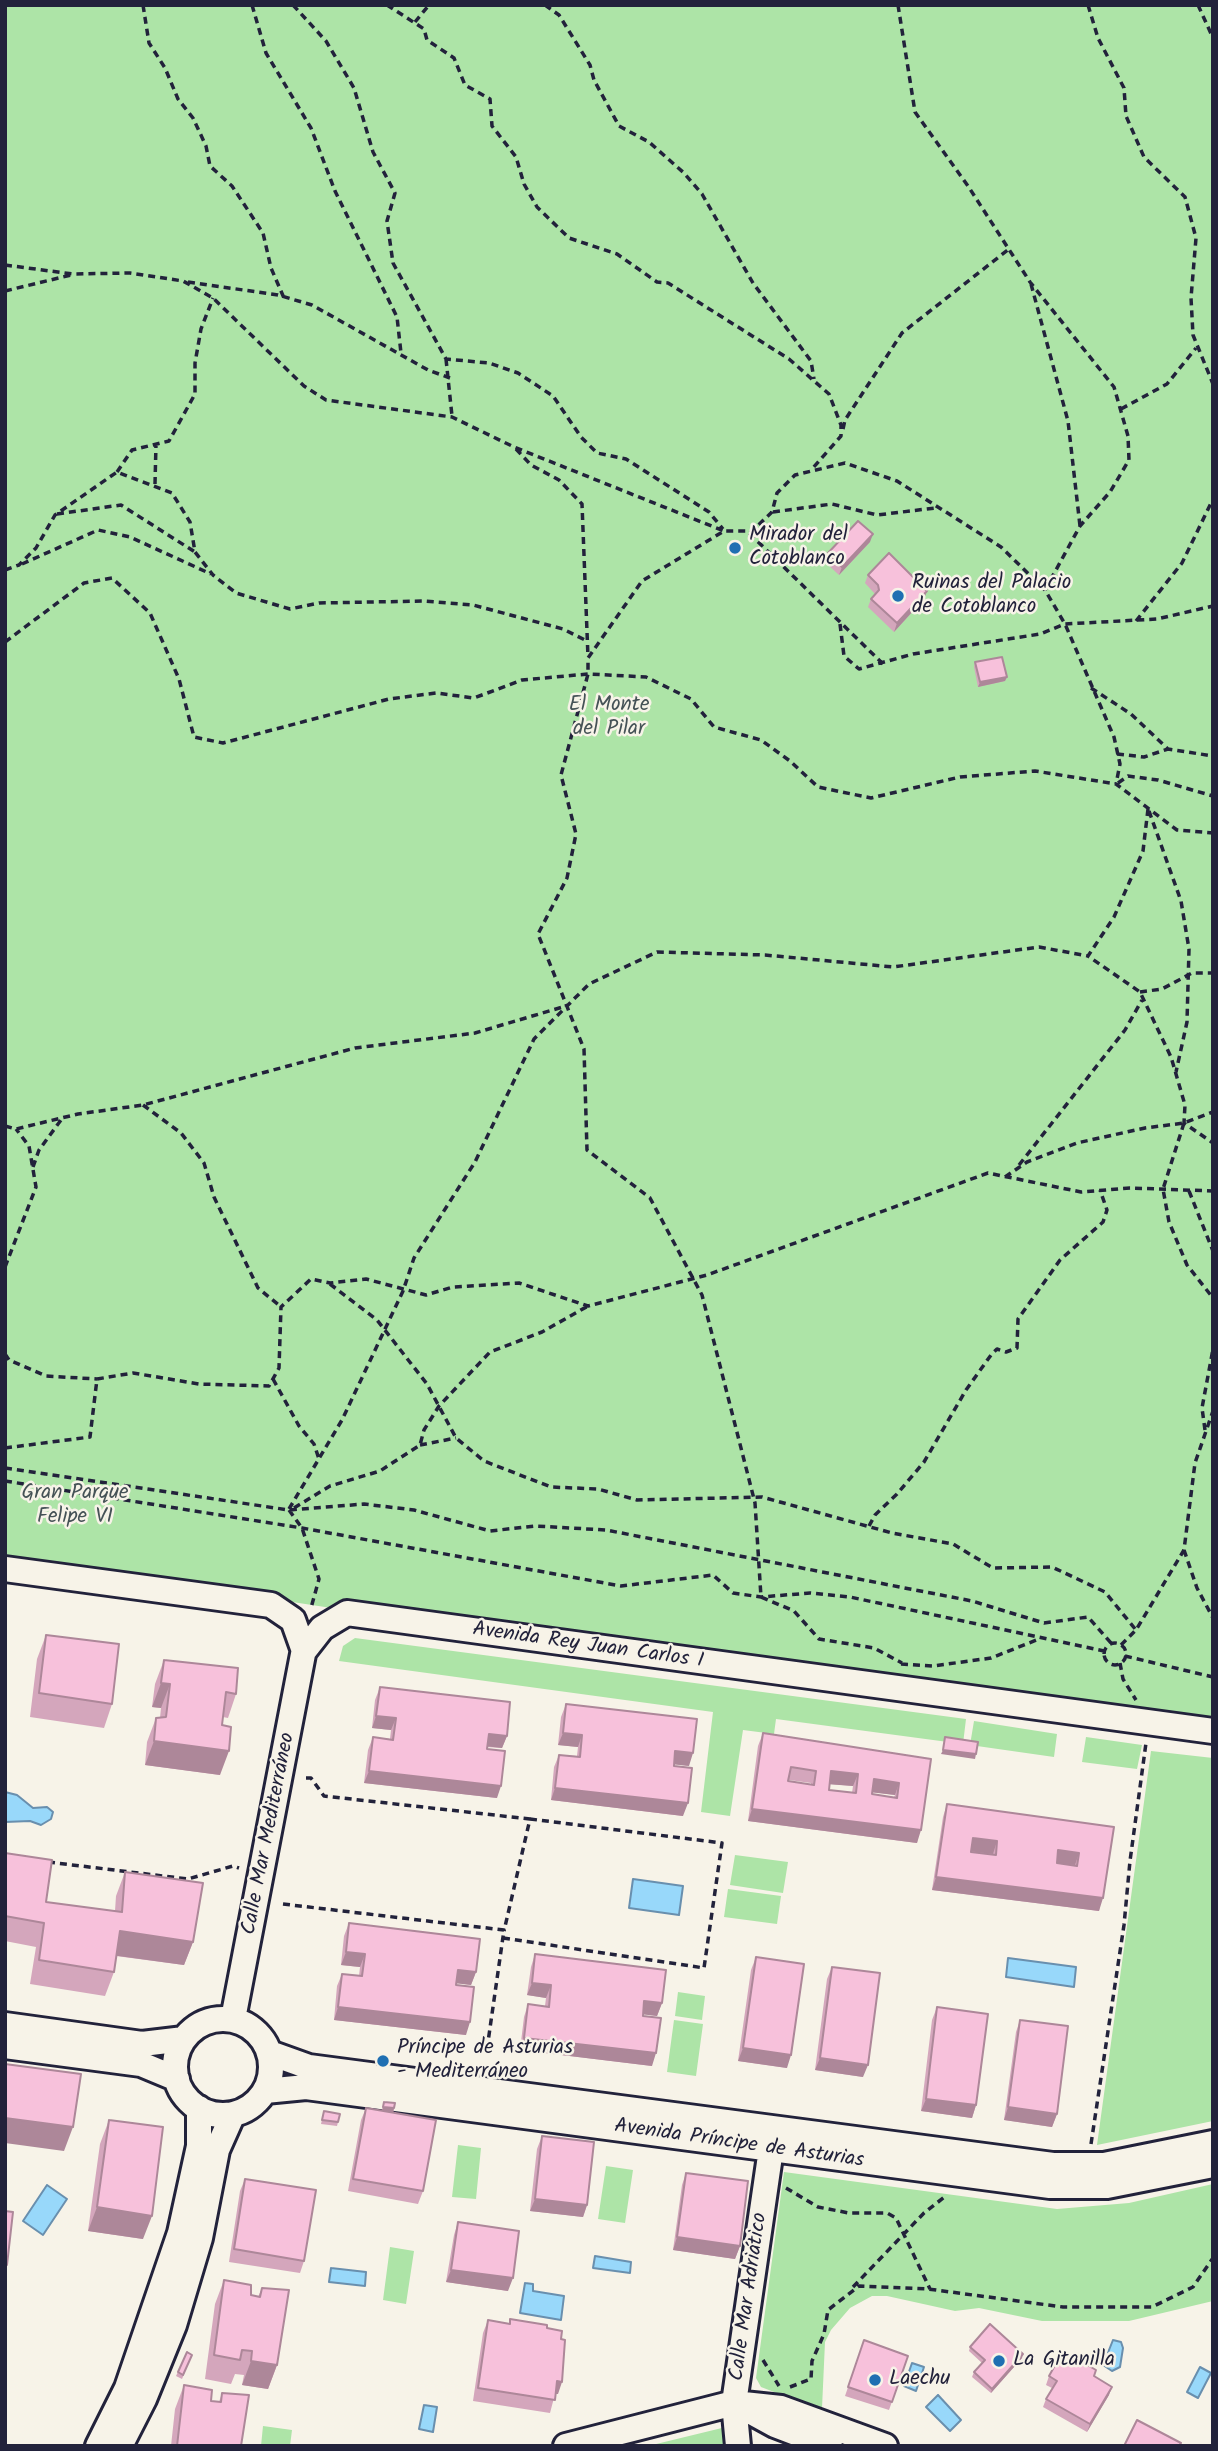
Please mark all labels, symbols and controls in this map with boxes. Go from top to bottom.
place label: Mirador del Cotoblanco [749,523,848,573]
marker: Mirador del Cotoblanco [727,540,743,556]
place label: Ruinas del Palacio de Cotoblanco [912,571,1071,621]
marker: Ruinas del Palacio de Cotoblanco [890,588,906,604]
park label: El Monte del Pilar [569,693,649,743]
park label: Gran Parque Felipe VI [22,1481,128,1531]
street label: Avenida Rey Juan Carlos I [471,1618,705,1676]
street label: Calle Mar Mediterráneo [238,1731,302,1937]
place label: Príncipe de Asturias - Mediterráneo [397,2036,573,2086]
marker: Príncipe de Asturias - Mediterráneo [375,2053,391,2069]
street label: Avenida Príncipe de Asturias [613,2115,865,2175]
street label: Calle Mar Adriático [726,2211,774,2383]
place label: La Gitanilla [1013,2348,1115,2374]
marker: La Gitanilla [991,2353,1007,2369]
place label: Laechu [889,2367,950,2393]
marker: Laechu [867,2372,883,2388]

